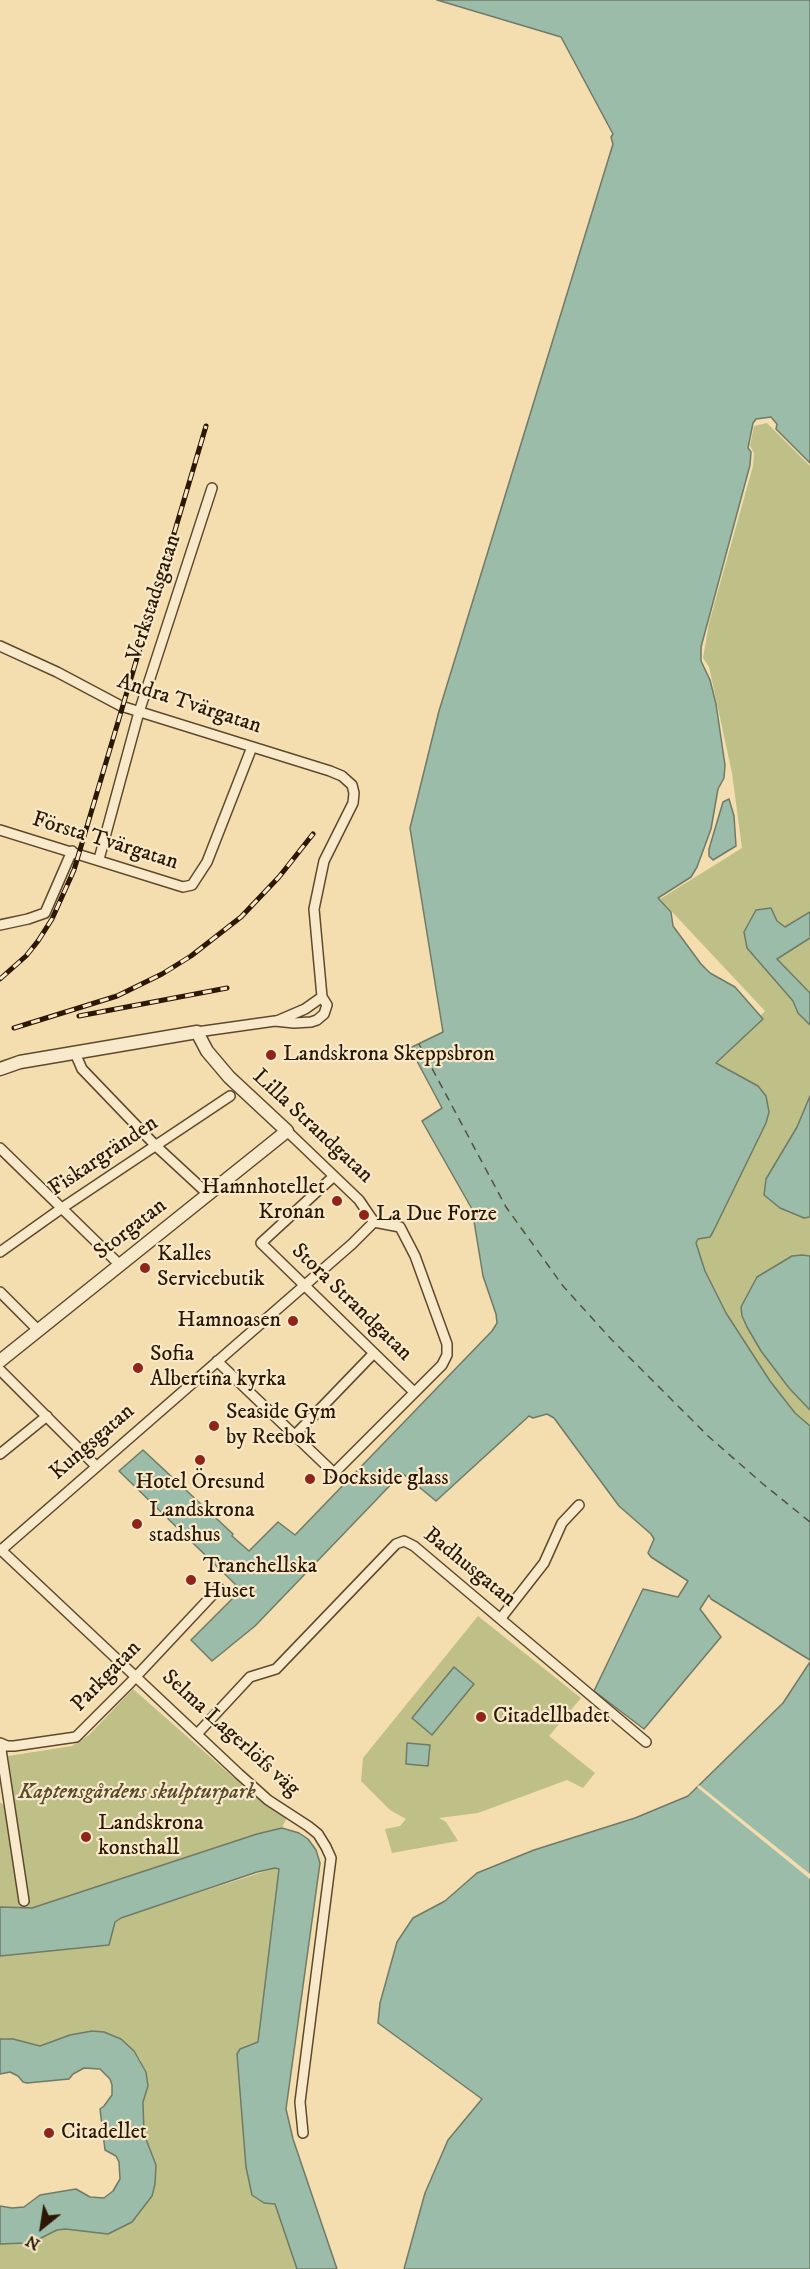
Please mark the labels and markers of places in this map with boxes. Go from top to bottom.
place label: Landskrona Skeppsbron [283,1042,495,1068]
marker: Landskrona Skeppsbron [264,1048,278,1062]
place label: Hamnhotellet Kronan [202,1175,325,1226]
marker: Hamnhotellet Kronan [330,1194,344,1208]
place label: La Due Forze [376,1202,497,1228]
marker: La Due Forze [357,1208,371,1222]
place label: Kalles Servicebutik [157,1242,265,1294]
marker: Kalles Servicebutik [138,1261,152,1275]
place label: Hamnoasen [177,1308,281,1334]
marker: Hamnoasen [286,1314,300,1328]
place label: Sofia Albertina kyrka [150,1342,286,1394]
marker: Sofia Albertina kyrka [131,1361,145,1375]
place label: Seaside Gym by Reebok [226,1400,336,1452]
marker: Seaside Gym by Reebok [207,1419,221,1433]
marker: Hotel Öresund [193,1453,207,1467]
place label: Dockside glass [322,1466,449,1492]
place label: Hotel Öresund [135,1470,265,1496]
marker: Dockside glass [303,1472,317,1486]
place label: Landskrona stadshus [149,1498,255,1550]
marker: Landskrona stadshus [130,1517,144,1531]
place label: Tranchellska Huset [203,1554,317,1606]
marker: Tranchellska Huset [184,1573,198,1587]
place label: Citadellbadet [493,1704,610,1730]
marker: Citadellbadet [474,1710,488,1724]
place label: Landskrona konsthall [98,1811,204,1862]
marker: Landskrona konsthall [79,1830,93,1844]
place label: Citadellet [61,2120,147,2146]
marker: Citadellet [42,2126,56,2140]

